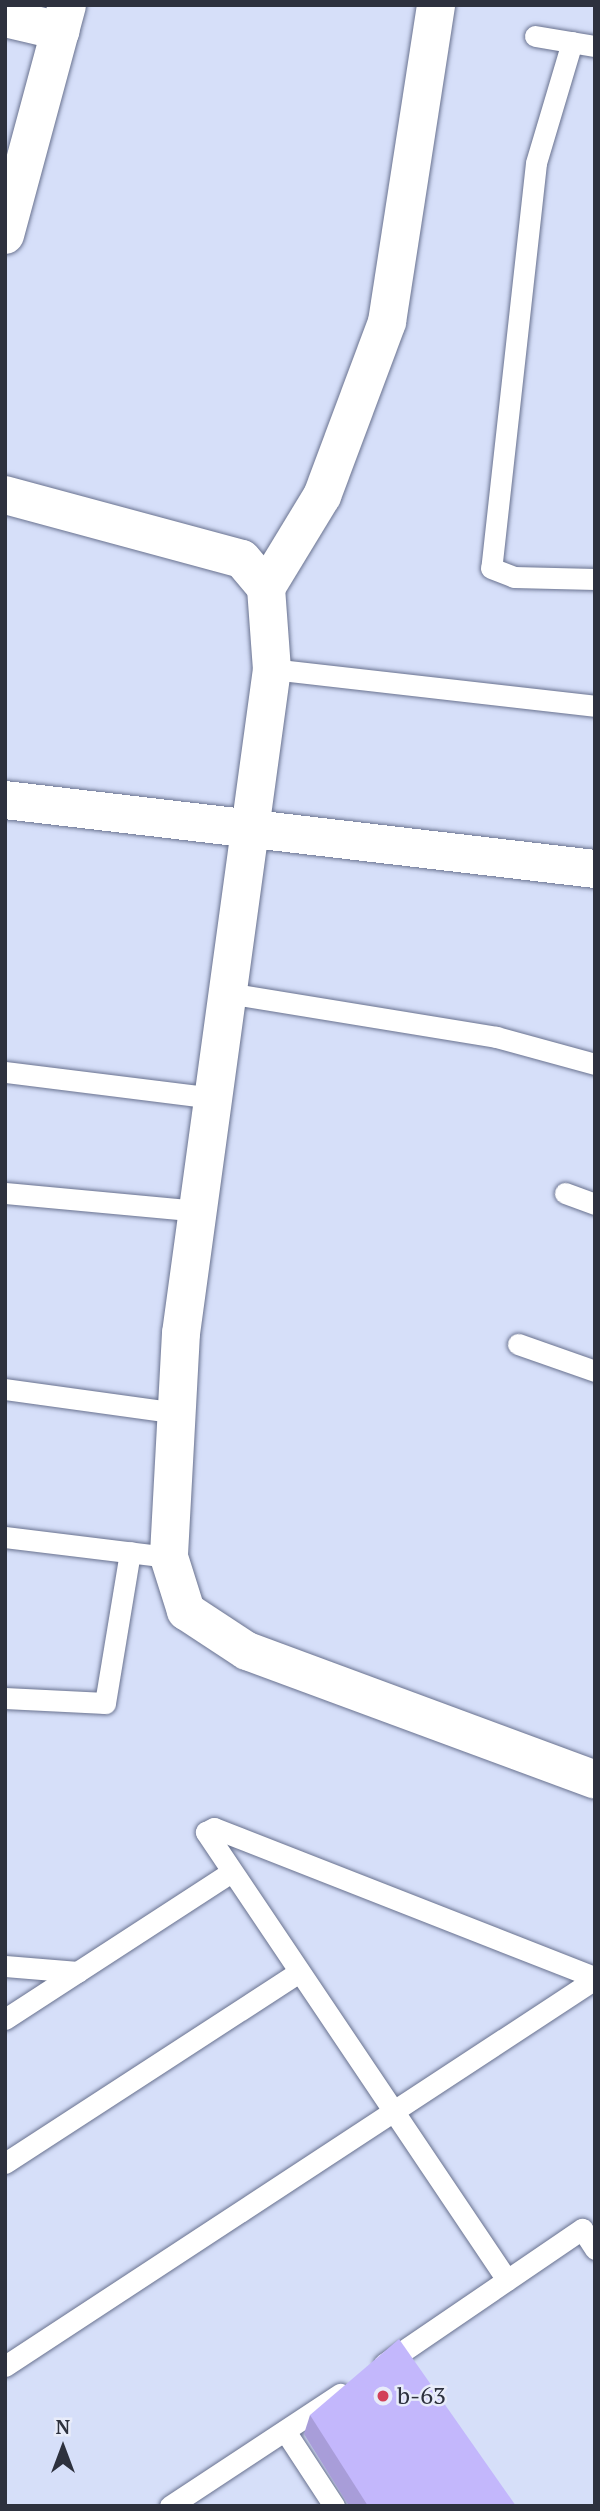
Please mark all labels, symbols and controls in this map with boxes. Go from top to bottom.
place label: b-63 [397,2382,446,2410]
marker: b-63 [375,2388,391,2404]
north arrow [28,2413,98,2483]
text: N [56,2414,70,2439]

